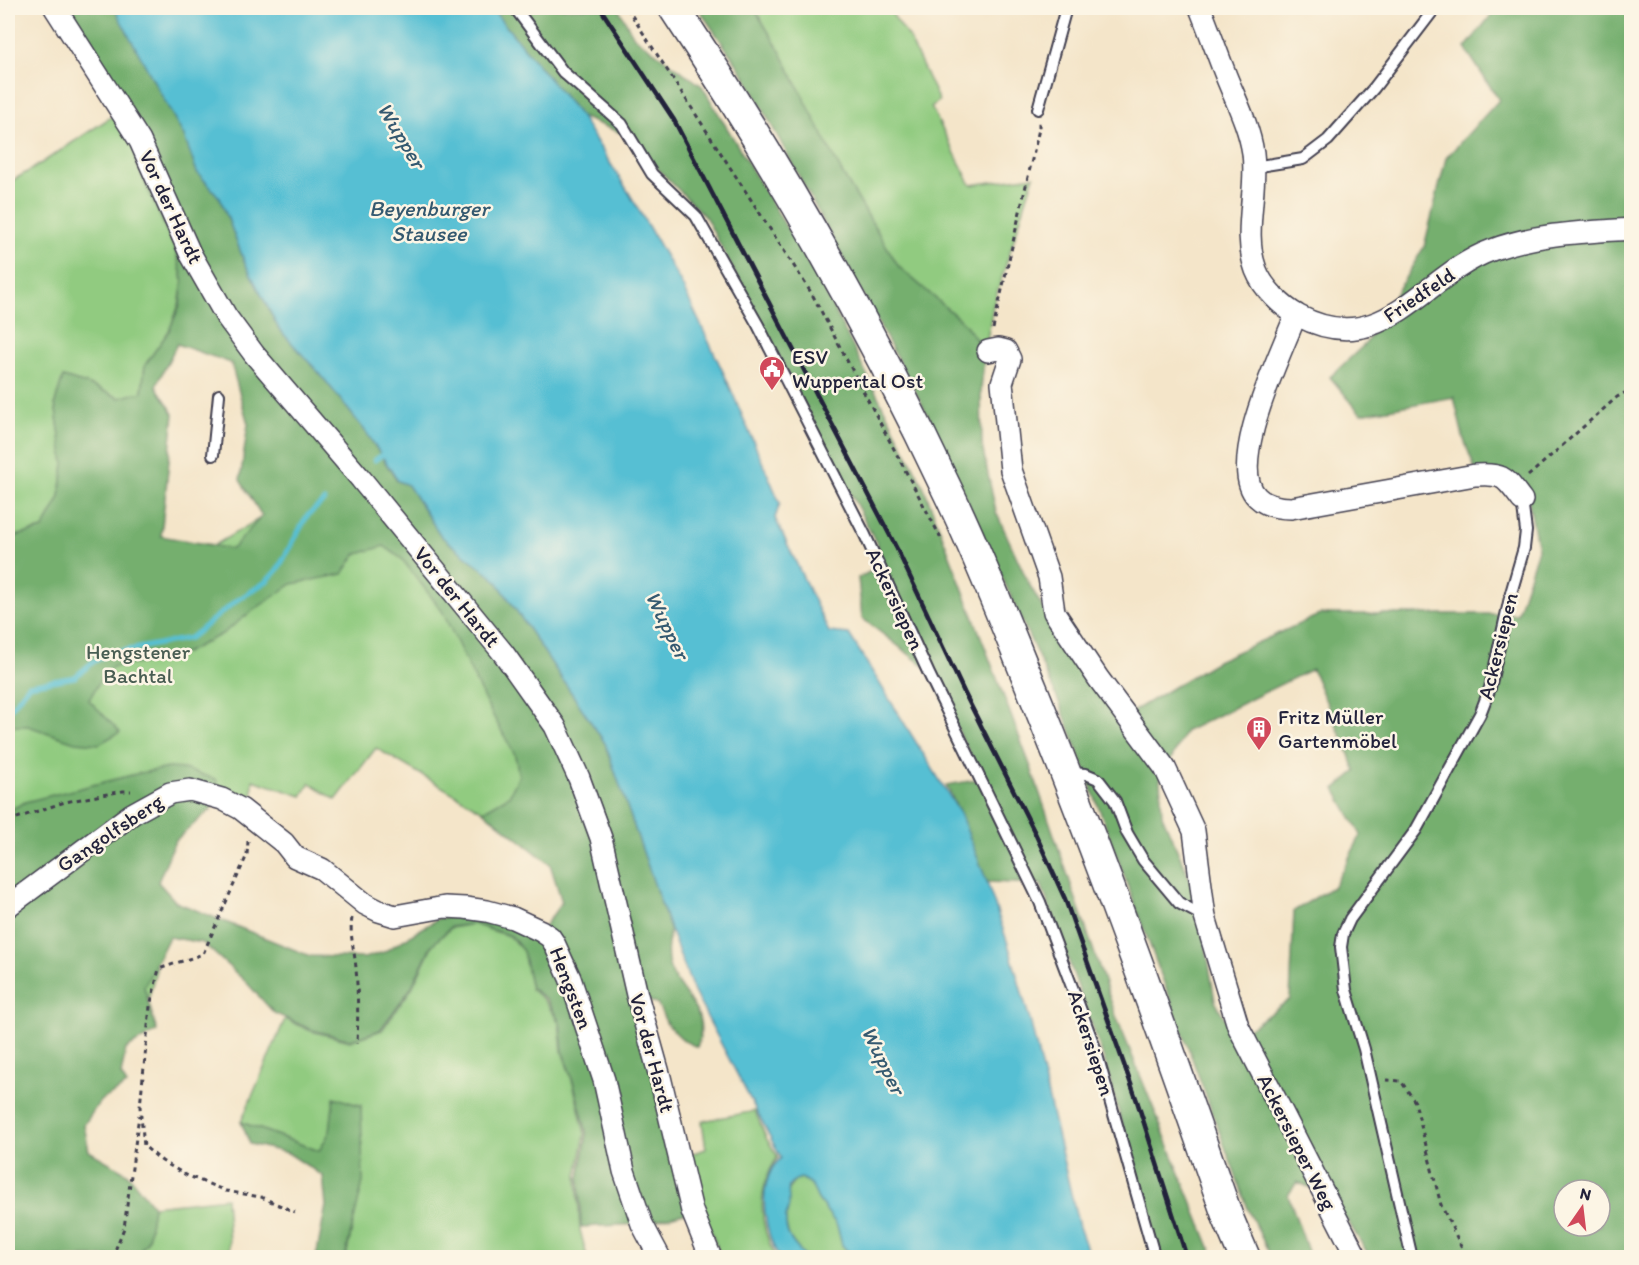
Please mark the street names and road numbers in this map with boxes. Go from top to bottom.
street label: Vor der Hardt [134,146,209,268]
street label: Friedfeld [1378,262,1459,328]
street label: Vor der Hardt [409,541,506,652]
street label: Ackersiepen [861,544,930,654]
street label: Ackersiepen [1472,590,1523,702]
street label: Gangolfsberg [52,788,168,877]
street label: Hengsten [544,943,598,1032]
street label: Ackersiepen [1063,987,1120,1099]
street label: Vor der Hardt [625,990,680,1115]
street label: Ackersieper Weg [1252,1070,1343,1214]

